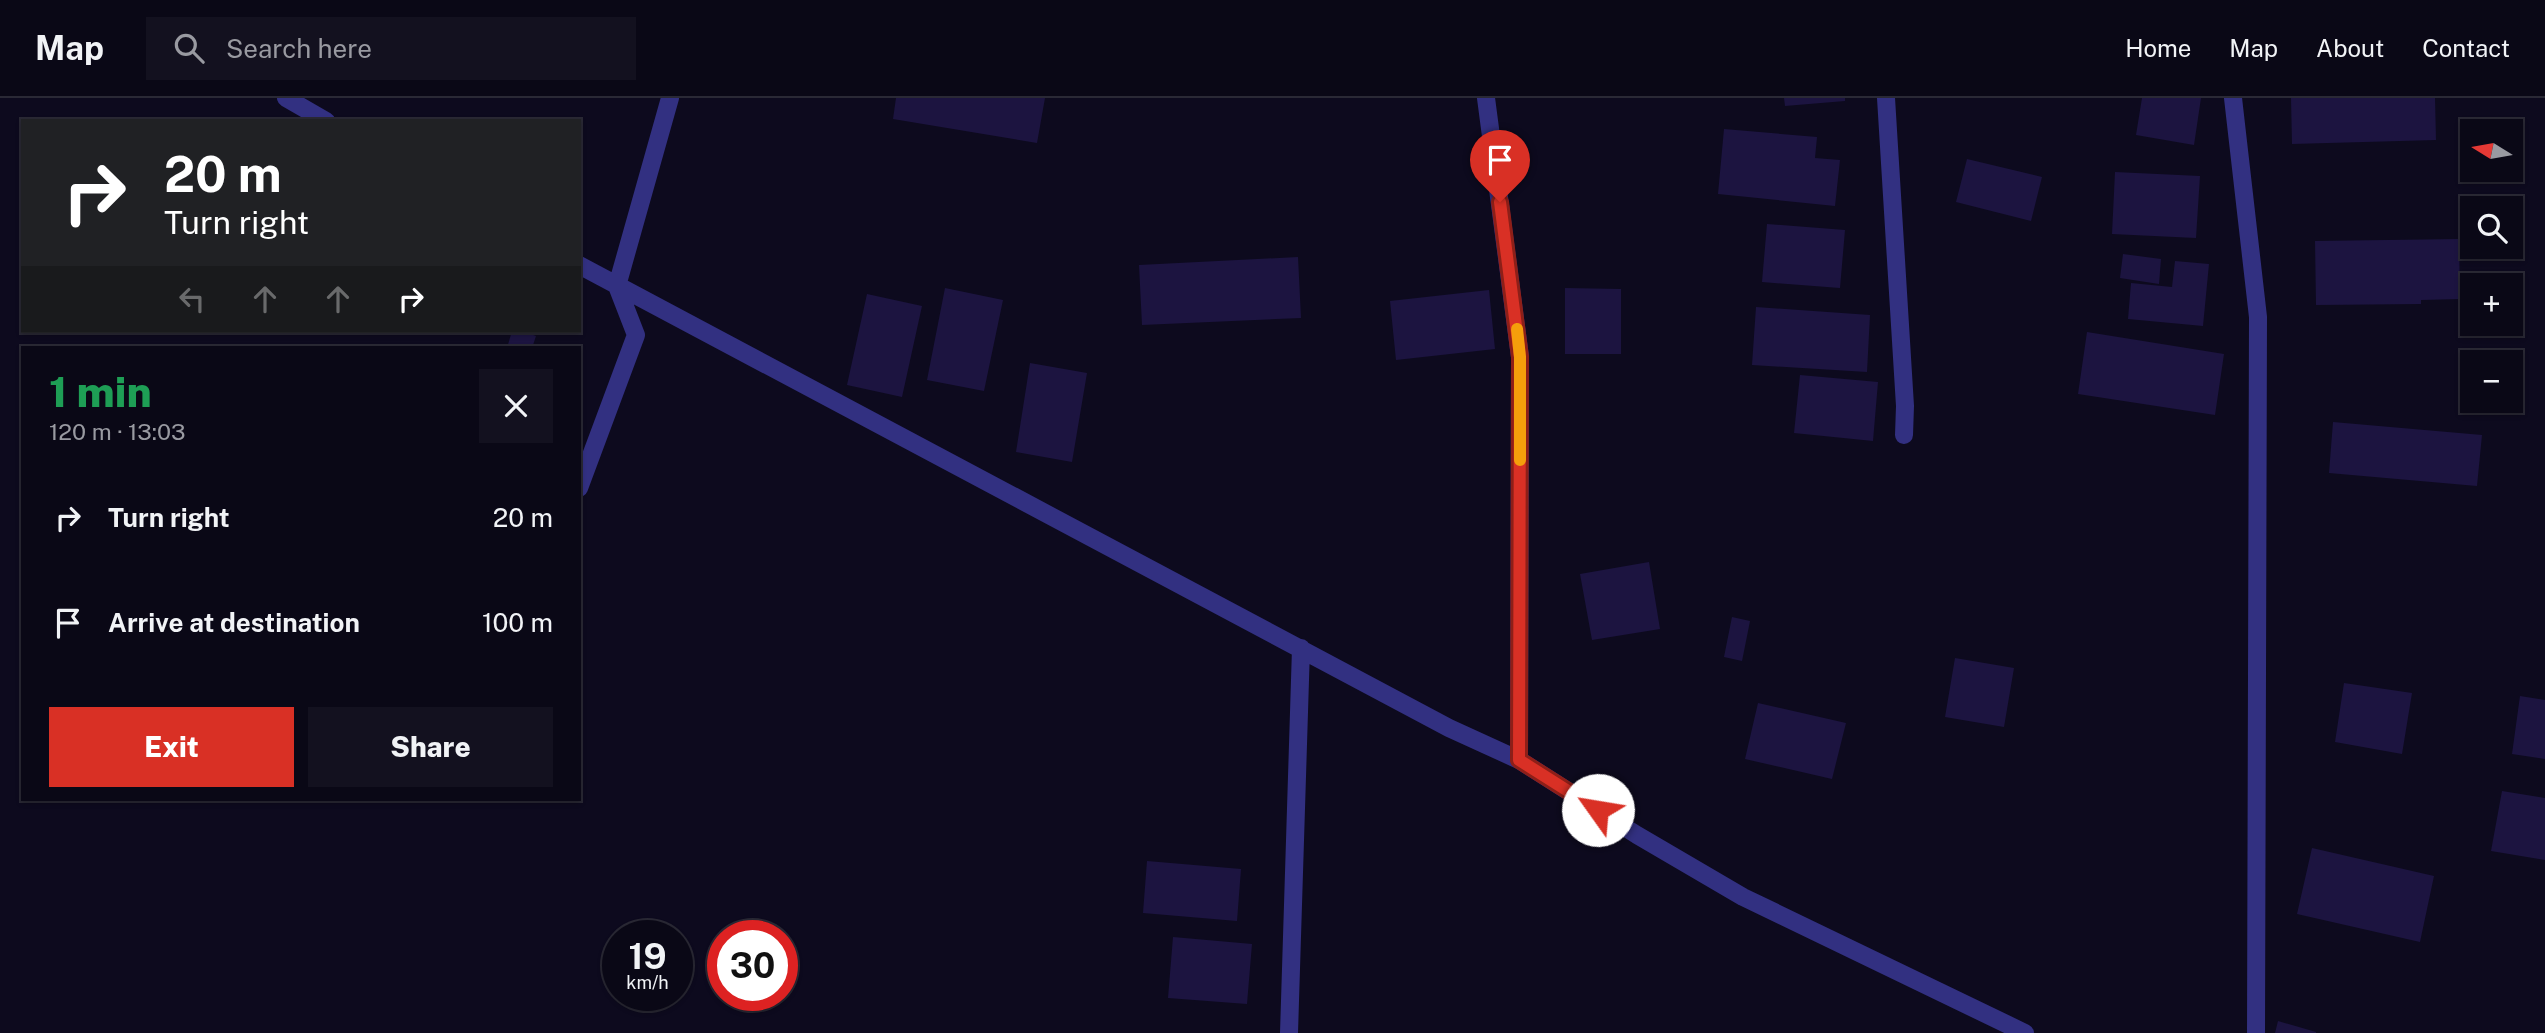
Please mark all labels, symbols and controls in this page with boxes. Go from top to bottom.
search box [146,17,636,80]
text: Map [35,29,104,67]
icon: search [170,29,208,67]
text: Search here [226,33,372,64]
text: Home [2125,34,2191,62]
text: Map [2229,34,2278,62]
text: About [2316,34,2384,62]
text: Contact [2422,34,2510,62]
north arrow [2460,119,2524,182]
map controls [2460,119,2523,413]
pin [1470,130,1530,202]
icon: arrive [1481,141,1519,179]
text: 20 m [164,145,282,203]
icon: right [49,147,140,238]
button: search [2460,196,2523,259]
text: Turn right [164,204,309,241]
button: + [2460,273,2523,336]
icon: left [173,280,211,318]
icon: ahead [246,280,284,318]
icon: ahead [319,280,357,318]
icon: right [392,280,430,318]
button: − [2460,350,2523,413]
text: 1 min [49,367,152,416]
button: close [479,369,553,443]
text: 120 m · 13:03 [49,418,185,445]
icon: right [49,499,87,537]
text: Turn right [108,502,230,533]
text: 20 m [493,502,553,533]
icon: arrive [49,604,87,642]
text: Arrive at destination [108,607,360,638]
text: 100 m [482,607,553,638]
button: Exit [49,707,294,787]
button: Share [308,707,553,787]
position arrow [1561,773,1635,847]
speed limit sign: 30 [707,920,798,1011]
text: 19 [628,936,667,977]
text: km/h [626,972,669,993]

